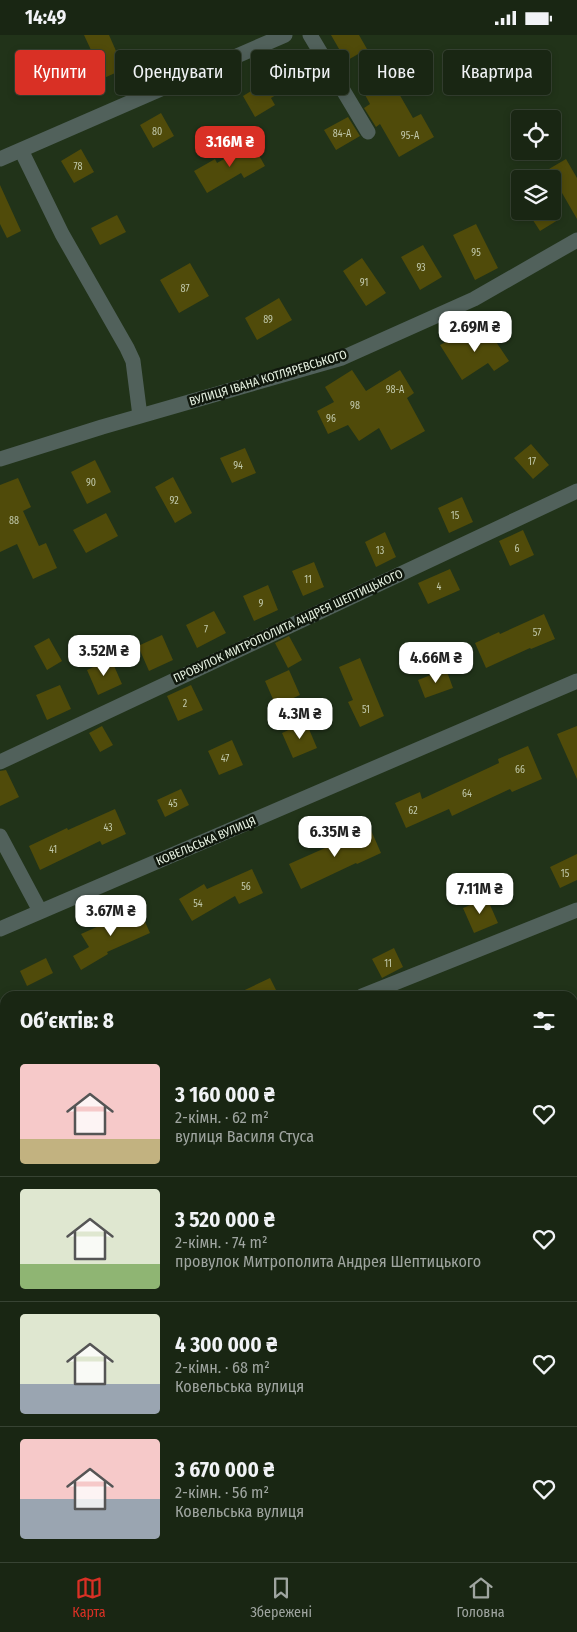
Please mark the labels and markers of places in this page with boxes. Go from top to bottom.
pin: 3.16M ₴ [184,125,276,168]
pin: 2.69M ₴ [429,311,521,353]
pin: 3.52M ₴ [58,635,150,677]
pin: 4.66M ₴ [390,641,482,684]
pin: 4.3M ₴ [259,697,341,740]
pin: 6.35M ₴ [289,815,381,858]
pin: 7.11M ₴ [434,873,526,915]
pin: 3.67M ₴ [65,895,157,937]

